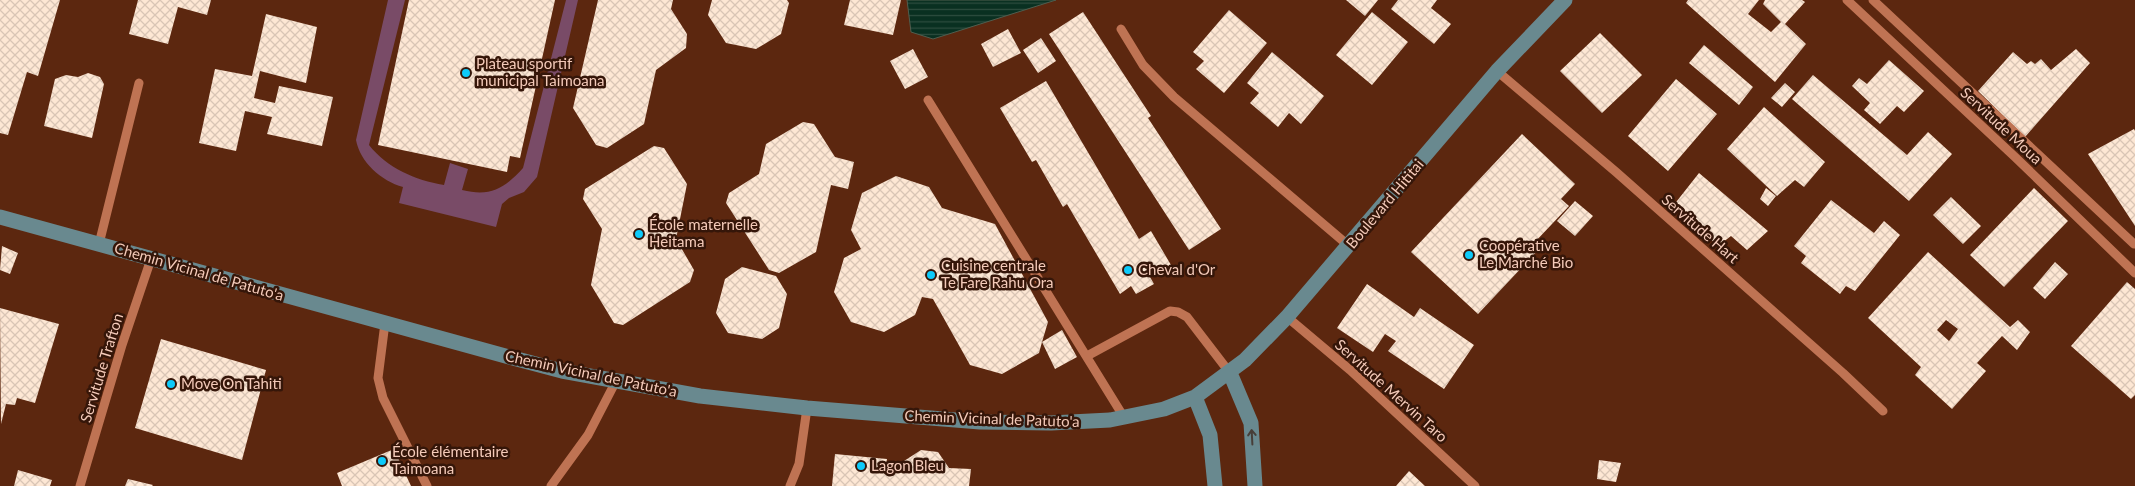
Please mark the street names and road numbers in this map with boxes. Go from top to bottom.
street label: Servitude Moua [1957,83,2046,168]
street label: Boulevard Hititai [1342,155,1427,252]
street label: Servitude Hart [1658,190,1743,267]
street label: Chemin Vicinal de Patuto'a [112,238,286,304]
street label: Servitude Trafton [76,311,126,424]
street label: Servitude Mervin Taro [1332,335,1452,446]
street label: Chemin Vicinal de Patuto'a [504,346,679,400]
street label: Chemin Vicinal de Patuto'a [904,406,1080,430]

